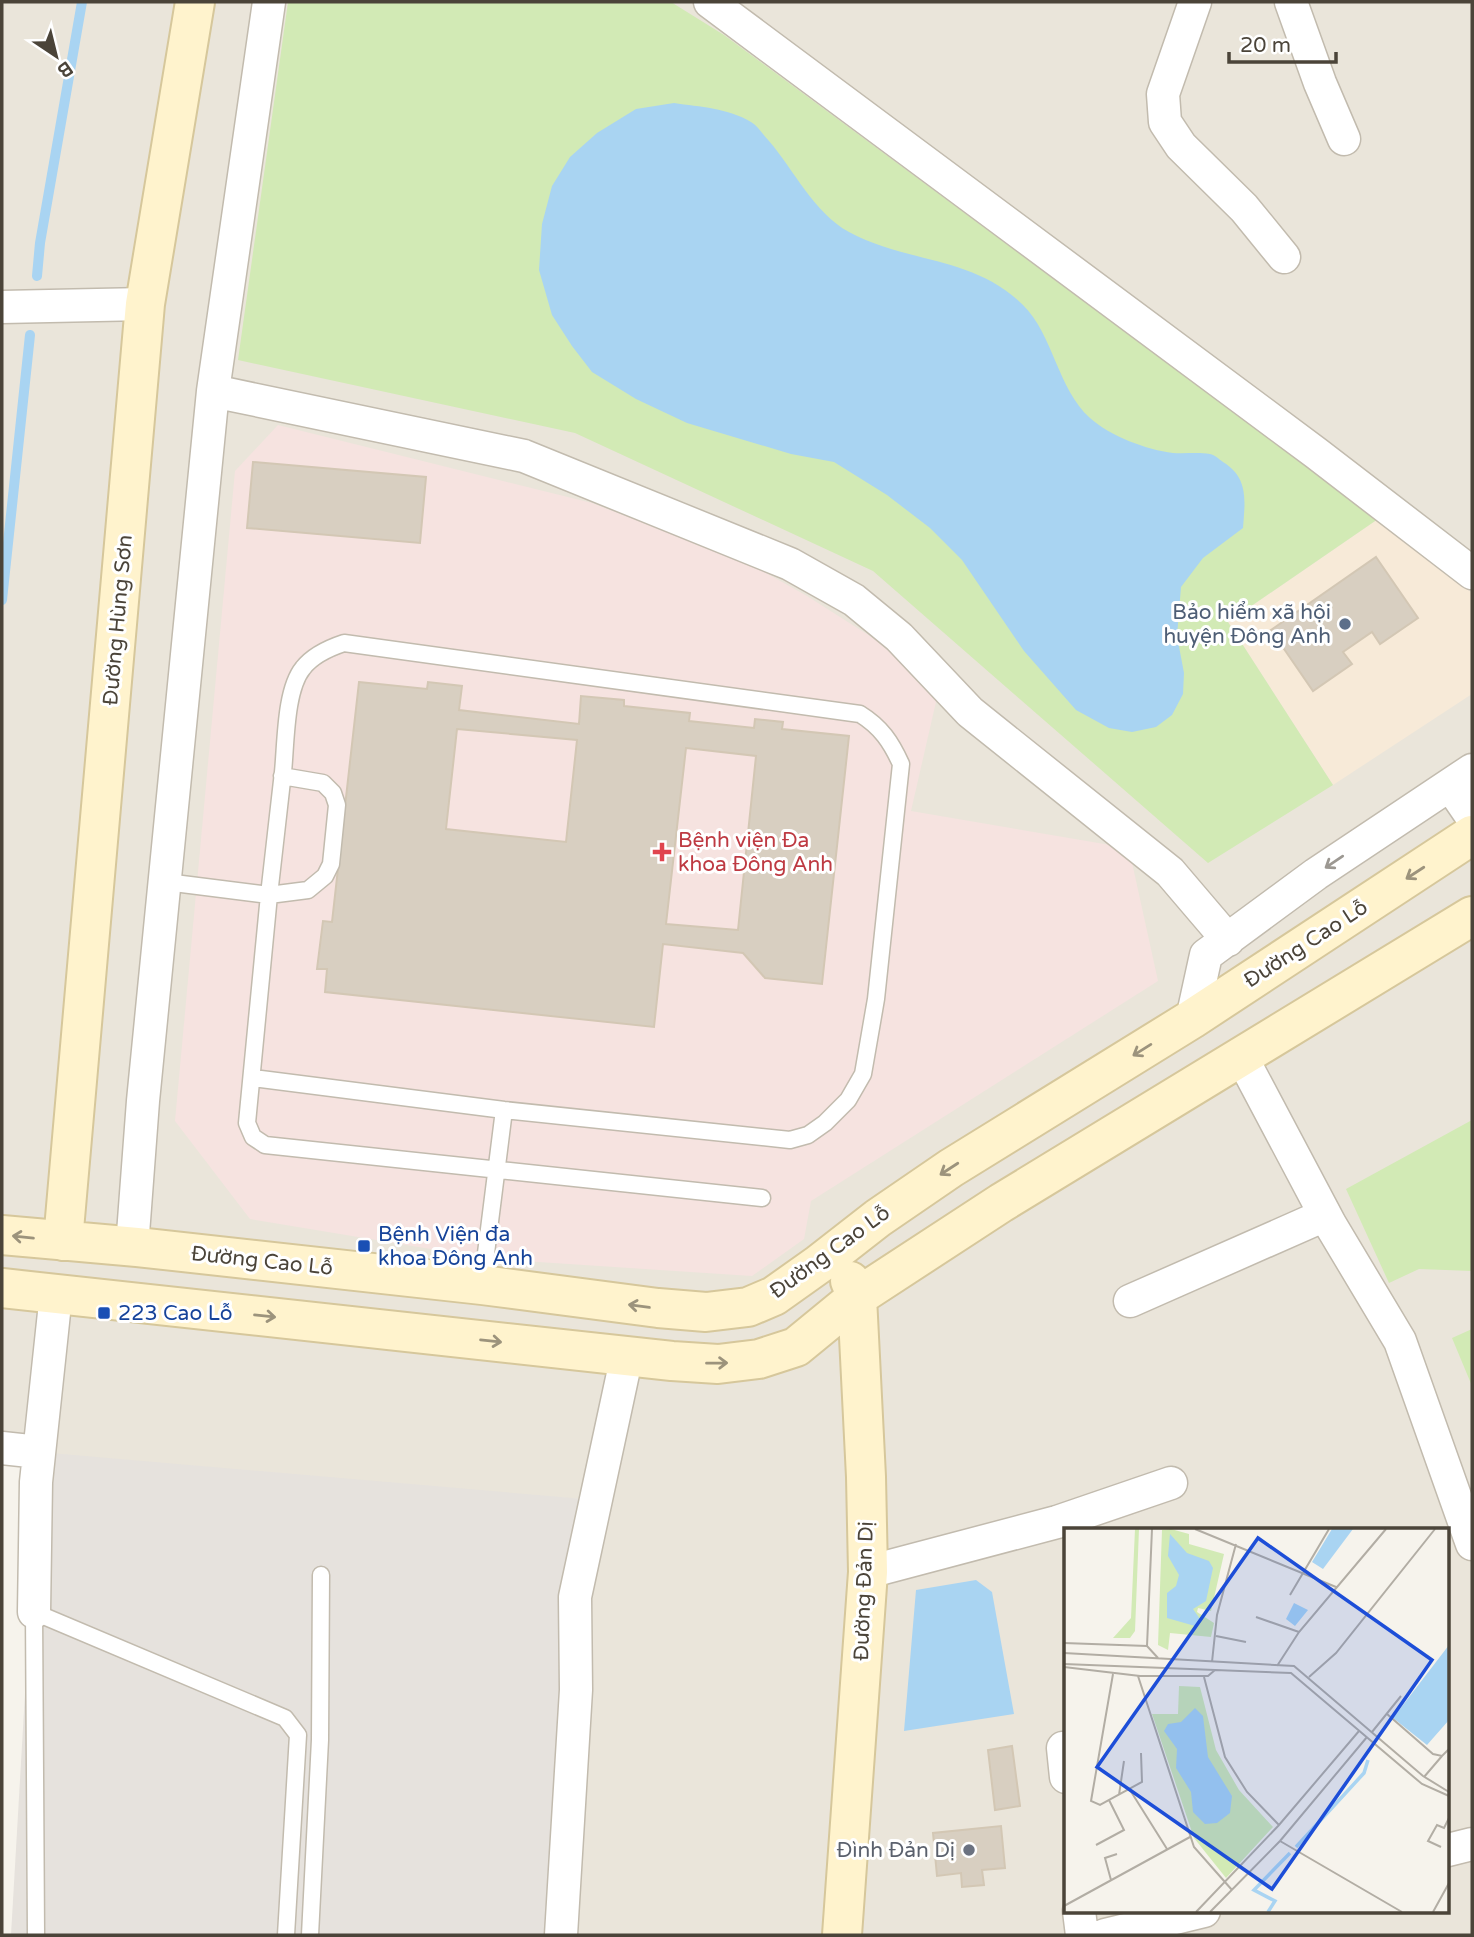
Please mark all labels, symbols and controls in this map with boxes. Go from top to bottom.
north arrow [21,21,91,91]
scale bar [1229,21,1336,65]
text: 20 m [1240,33,1291,58]
text: B [53,56,77,82]
street label: Đường Hùng Sơn [98,534,138,706]
place label: Bảo hiểm xã hội huyện Đông Anh [1163,600,1331,649]
marker: Bảo hiểm xã hội huyện Đông Anh [1337,616,1353,632]
place label: Bệnh viện Đa khoa Đông Anh [678,828,833,877]
marker: Bệnh viện Đa khoa Đông Anh [652,842,672,862]
one-way arrow [1325,855,1344,869]
one-way arrow [1406,865,1425,880]
street label: Đường Cao Lỗ [1239,895,1373,993]
one-way arrow [1133,1042,1152,1057]
one-way arrow [939,1163,959,1177]
street label: Đường Cao Lỗ [765,1200,895,1304]
place label: Bệnh Viện đa khoa Đông Anh [378,1222,533,1271]
one-way arrow [12,1230,35,1243]
marker: Bệnh Viện đa khoa Đông Anh [356,1238,372,1254]
street label: Đường Cao Lỗ [190,1241,334,1281]
one-way arrow [628,1299,651,1312]
place label: 223 Cao Lỗ [118,1301,233,1326]
marker: 223 Cao Lỗ [96,1305,112,1321]
one-way arrow [253,1310,275,1323]
one-way arrow [479,1334,502,1347]
one-way arrow [705,1356,728,1369]
street label: Đường Đản Dị [849,1521,879,1661]
inset map [1064,1528,1450,1912]
place label: Đình Đản Dị [837,1838,955,1863]
marker: Đình Đản Dị [961,1842,977,1858]

